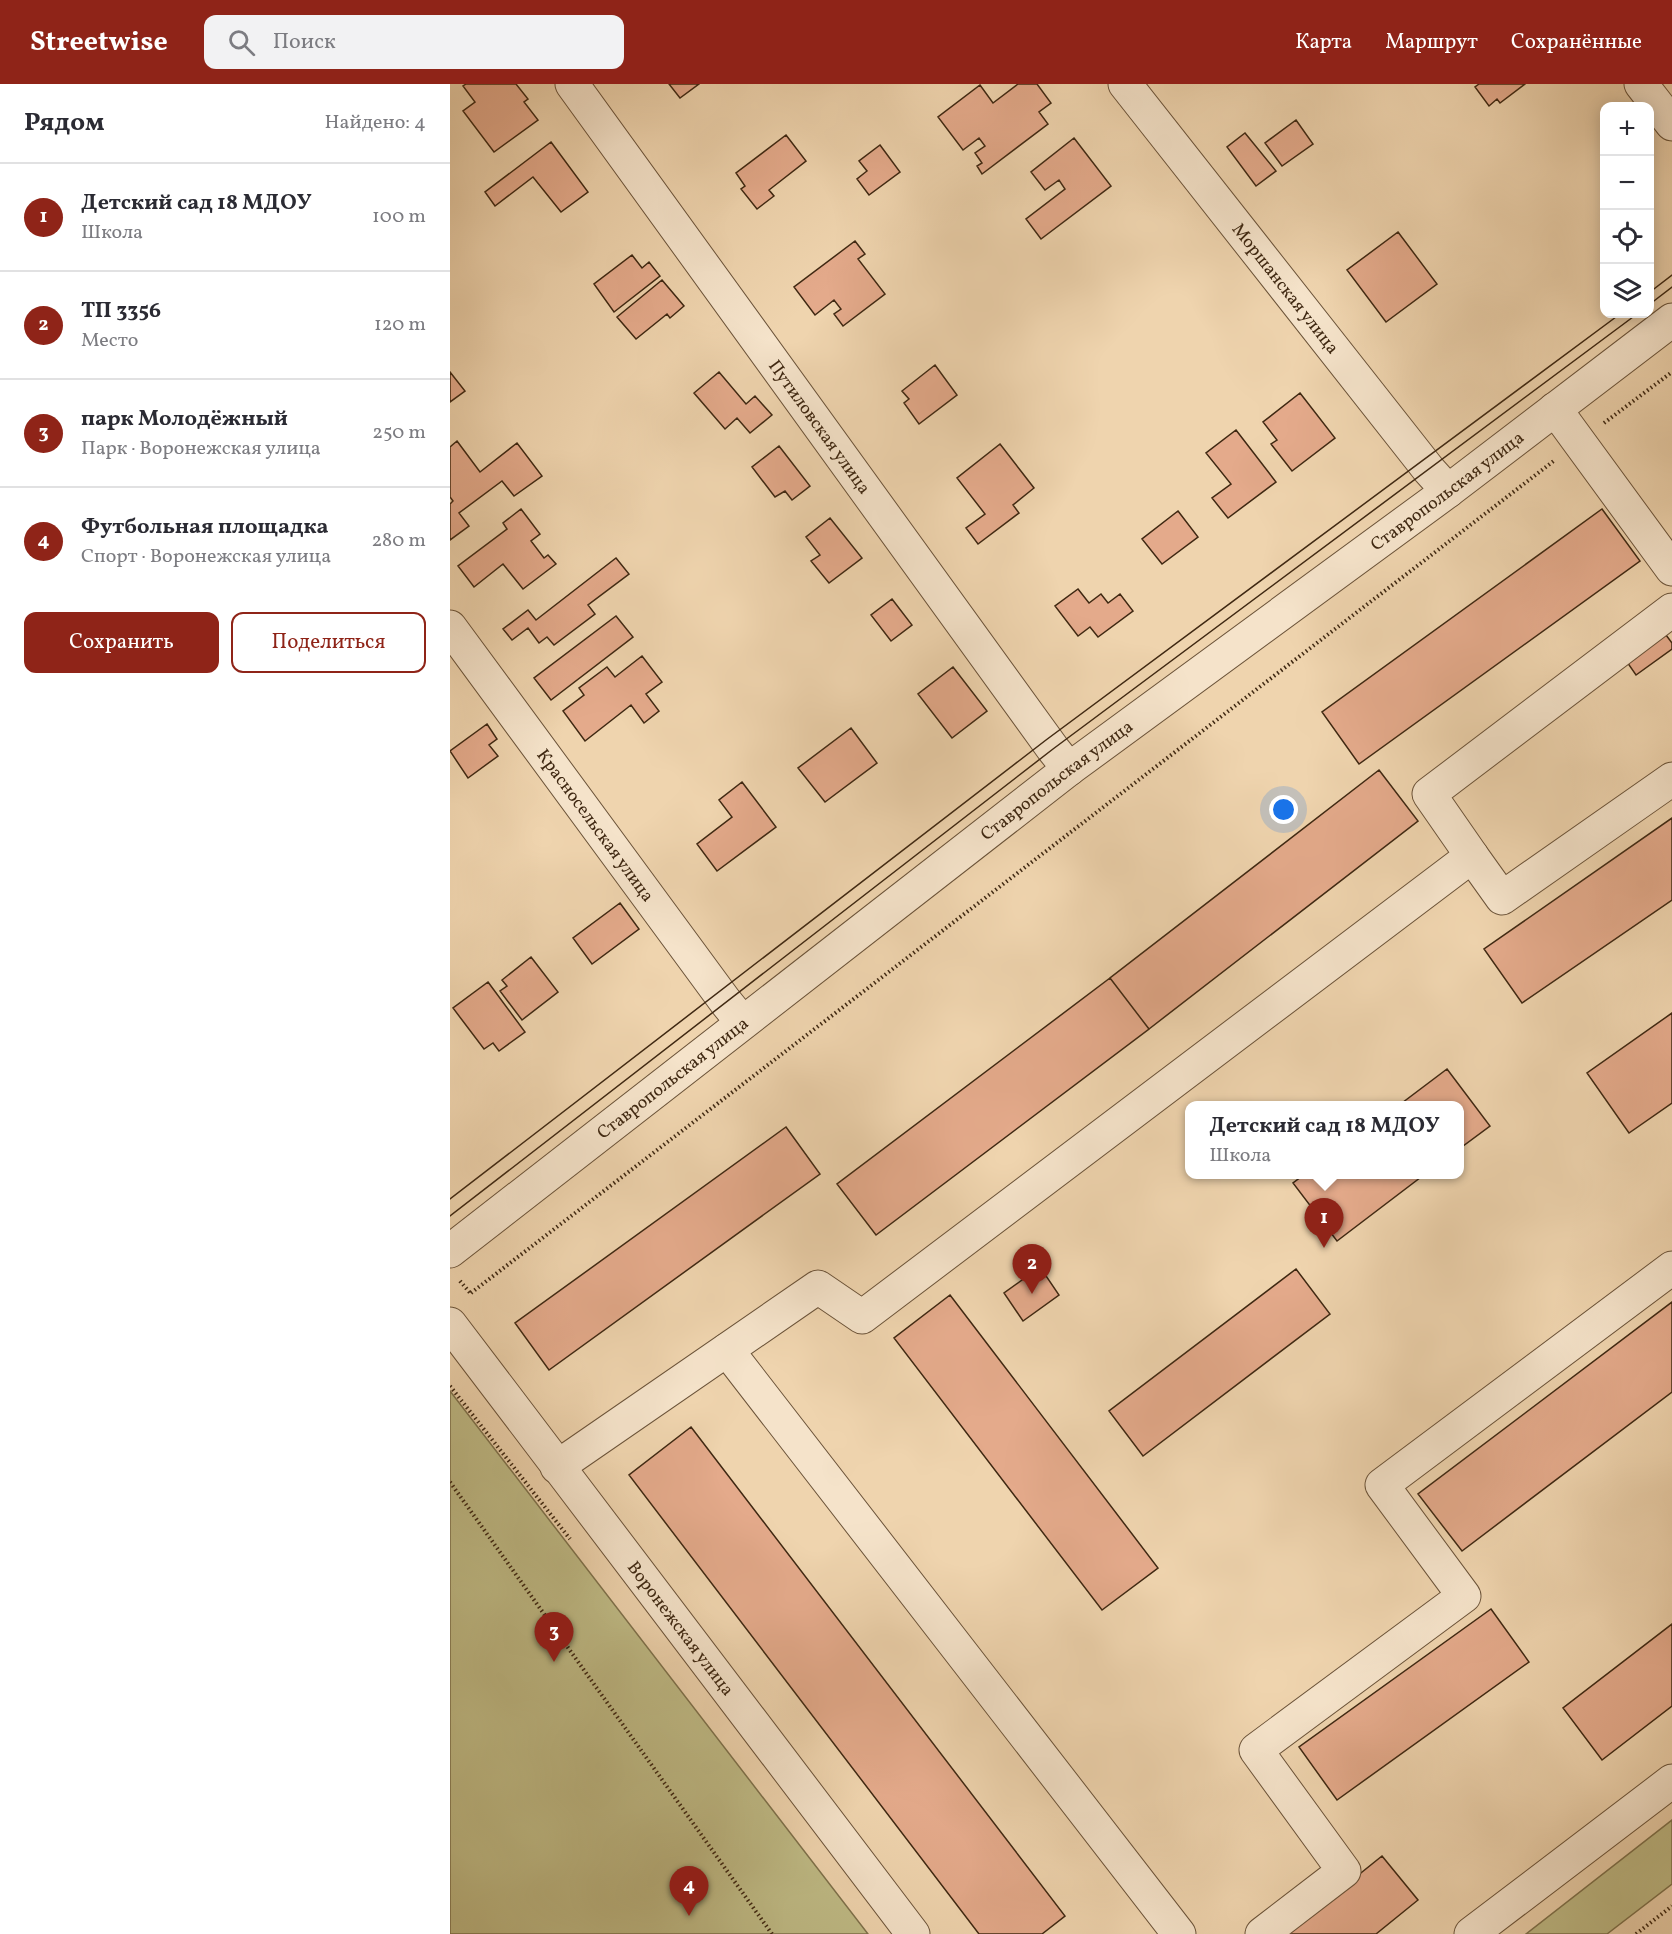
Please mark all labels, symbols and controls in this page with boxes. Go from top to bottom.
search box [204,15,624,69]
text: Streetwise [30,23,168,62]
icon: search [225,26,258,59]
text: Поиск [273,27,336,58]
text: Карта [1295,28,1352,57]
text: Маршрут [1385,28,1478,57]
text: Сохранённые [1511,28,1642,57]
map controls [1600,102,1654,318]
button: + [1600,102,1654,156]
text: Рядом [24,105,104,141]
text: Найдено: 4 [325,109,426,137]
button: − [1600,156,1654,210]
text: Детский сад 18 МДОУ [81,188,312,219]
text: 1 [39,203,48,231]
text: 100 m [372,203,426,231]
button: locate [1600,210,1654,264]
street label: Моршанская улица [1225,218,1344,360]
text: Школа [81,219,143,247]
button: layers [1600,264,1654,318]
text: ТП 3356 [81,296,161,327]
text: 2 [38,311,49,339]
text: 120 m [374,311,426,339]
text: Место [81,327,138,355]
street label: Путиловская улица [762,355,876,500]
text: парк Молодёжный [81,404,288,435]
text: 3 [38,419,49,447]
text: 250 m [372,419,426,447]
street label: Ставропольская улица [1366,426,1530,558]
text: Парк · Воронежская улица [81,435,321,463]
text: Футбольная площадка [81,512,329,543]
text: 4 [37,527,50,555]
text: 280 m [371,527,426,555]
text: Спорт · Воронежская улица [81,543,331,571]
button: Сохранить [24,612,219,673]
button: Поделиться [231,612,426,673]
street label: Ставропольская улица [976,715,1139,847]
street label: Красносельская улица [530,744,659,908]
your location [1269,795,1298,824]
street label: Ставропольская улица [592,1012,755,1146]
popup [1185,1101,1464,1179]
text: Детский сад 18 МДОУ [1209,1111,1440,1142]
text: Школа [1209,1142,1271,1170]
pin: 1 [1304,1198,1344,1248]
pin: 2 [1012,1244,1052,1294]
street label: Воронежская улица [620,1557,739,1702]
pin: 3 [534,1612,574,1662]
pin: 4 [670,1866,708,1916]

